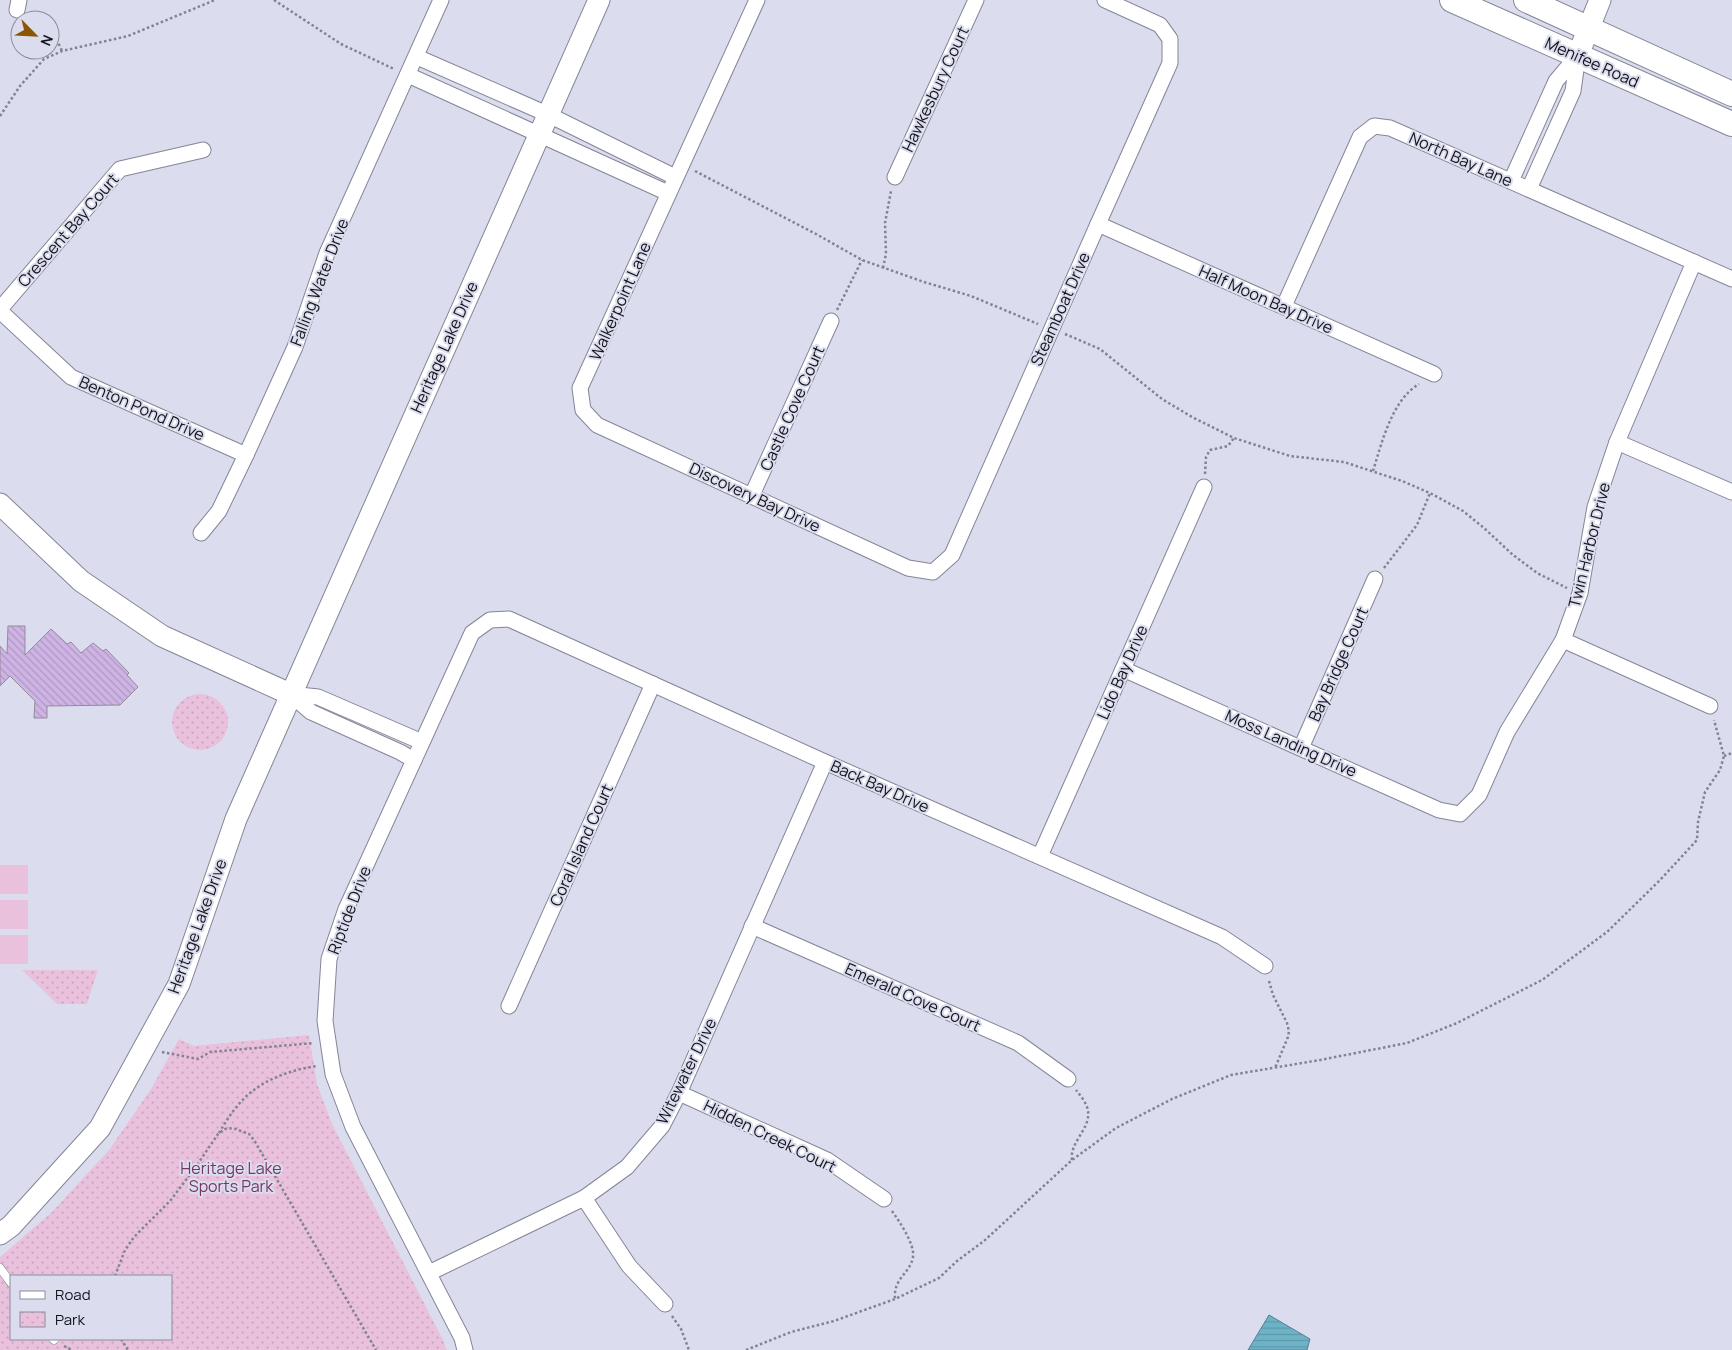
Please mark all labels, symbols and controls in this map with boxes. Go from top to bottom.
north arrow [10,10,60,60]
street label: Hawkesbury Court [896,23,974,155]
street label: Menifee Road [1541,31,1643,93]
text: N [37,32,58,49]
street label: North Bay Lane [1406,126,1516,192]
street label: Crescent Bay Court [12,168,124,292]
street label: Falling Water Drive [285,215,353,349]
street label: Walkerpoint Lane [584,238,656,364]
street label: Steamboat Drive [1025,249,1095,369]
street label: Half Moon Bay Drive [1195,260,1337,338]
street label: Heritage Lake Drive [405,278,483,416]
street label: Castle Cove Court [754,342,830,474]
street label: Benton Pond Drive [76,370,208,446]
street label: Discovery Bay Drive [686,457,824,537]
street label: Twin Harbor Drive [1563,480,1615,610]
street label: Bay Bridge Court [1303,603,1373,725]
street label: Lido Bay Drive [1091,621,1153,723]
street label: Moss Landing Drive [1222,704,1360,782]
street label: Back Bay Drive [827,754,933,818]
street label: Coral Island Court [544,780,618,910]
street label: Heritage Lake Drive [162,856,232,996]
street label: Riptide Drive [322,863,376,957]
street label: Emerald Cove Court [842,957,984,1037]
street label: Witewater Drive [651,1014,721,1128]
street label: Hidden Creek Court [700,1094,840,1178]
park label: Heritage Lake Sports Park [180,1157,282,1197]
legend [10,1275,172,1340]
text: Road [55,1284,91,1305]
text: Park [55,1309,85,1330]

